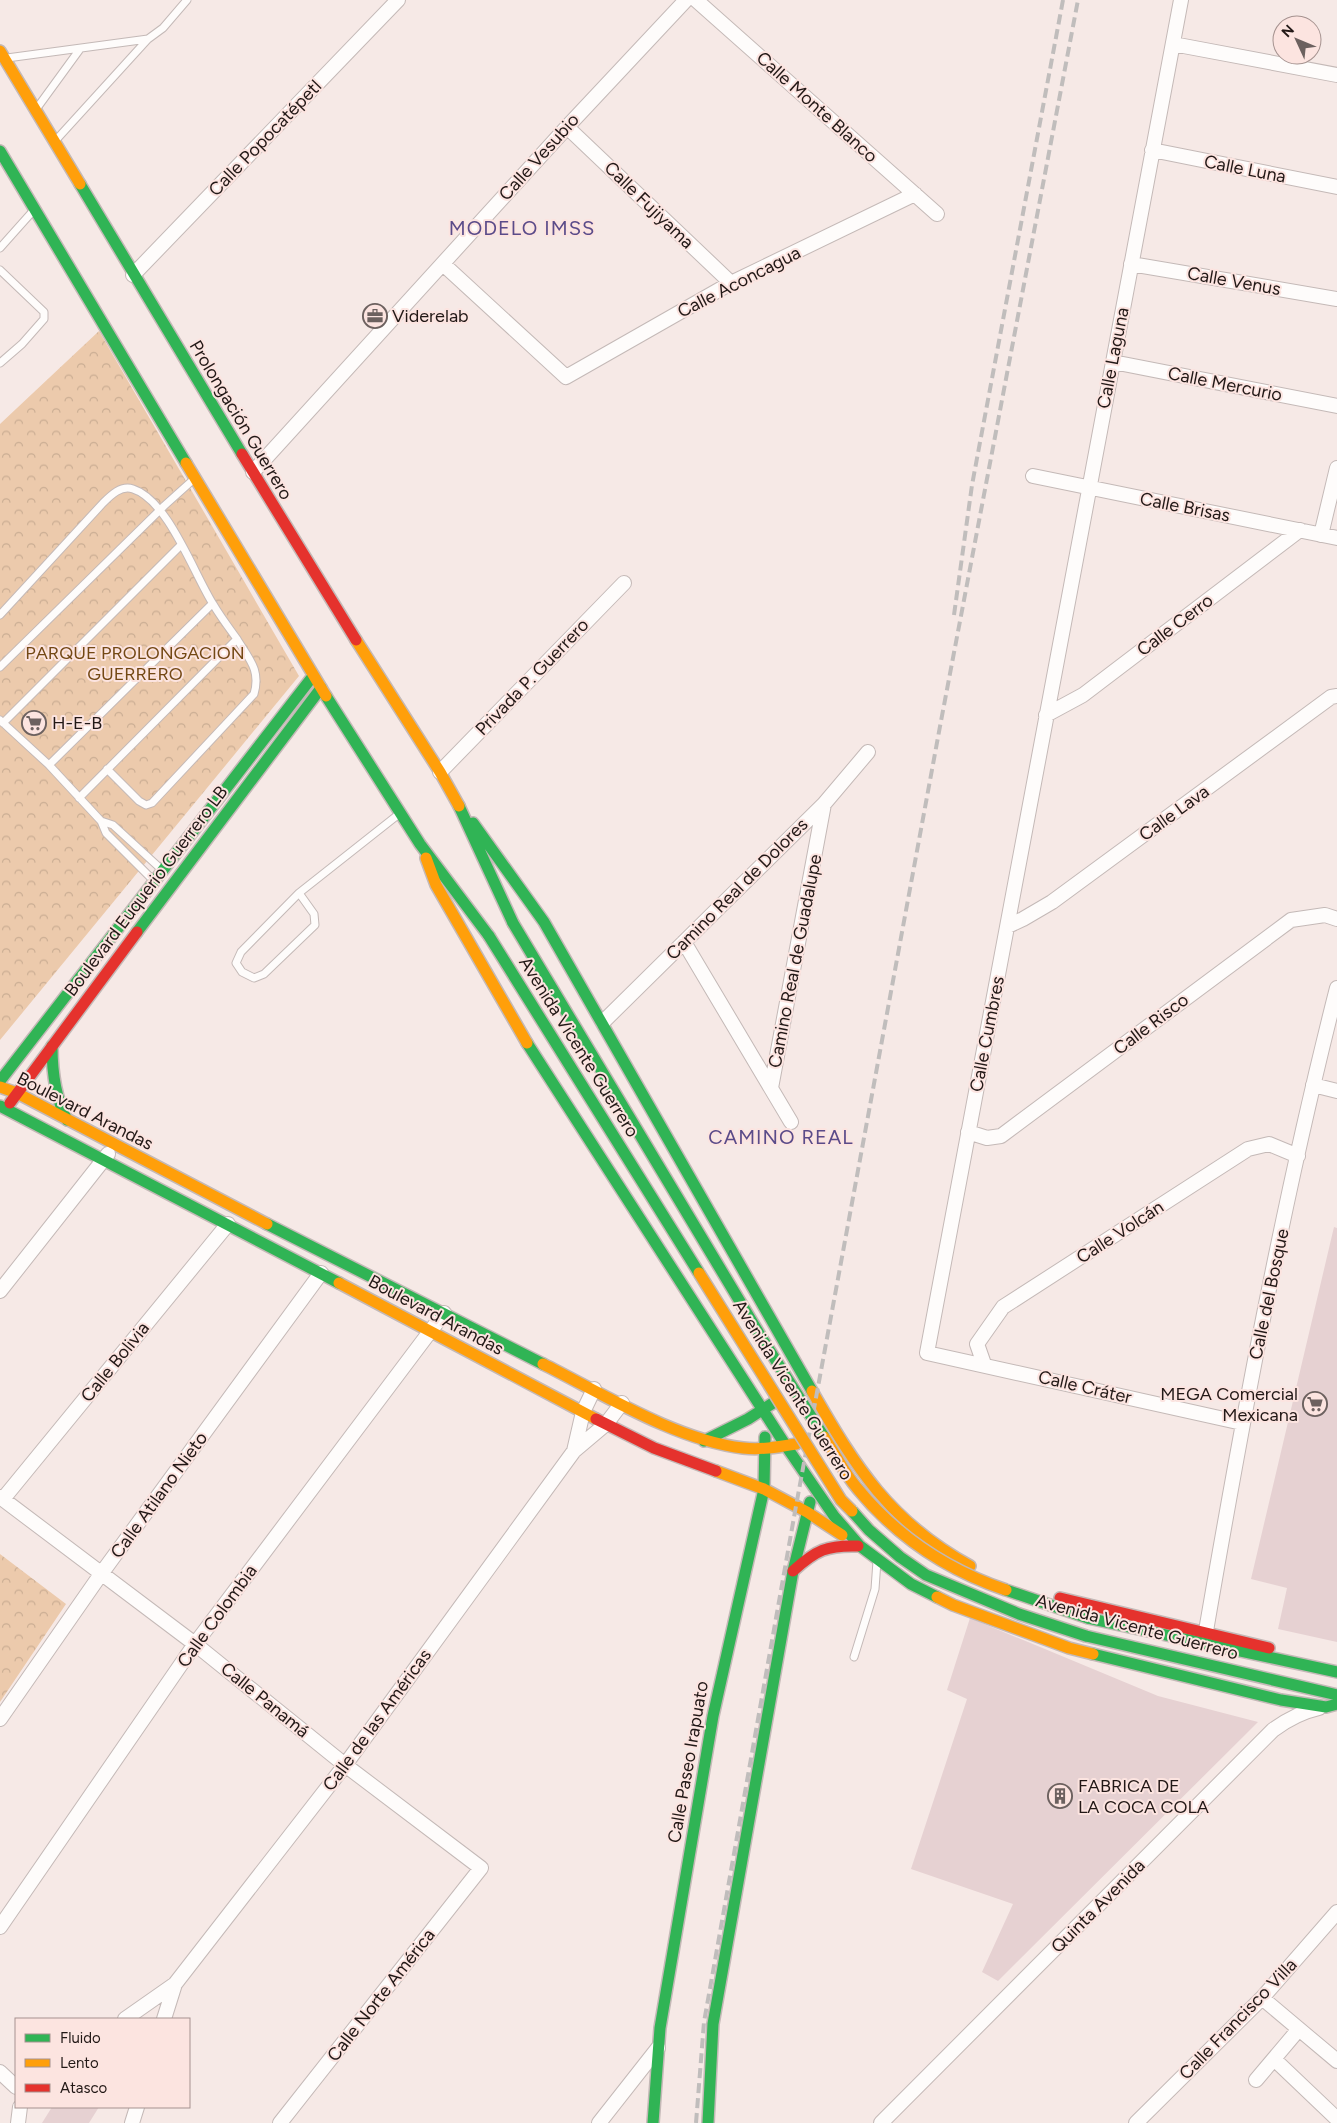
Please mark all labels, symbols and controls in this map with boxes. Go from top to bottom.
north arrow [1272,15,1322,65]
text: N [1278,22,1298,41]
street label: Calle Monte Blanco [752,47,882,167]
street label: Calle Popocatépetl [204,75,326,201]
street label: Calle Vesubio [494,109,584,205]
street label: Calle Luna [1202,150,1288,188]
street label: Calle Fujiyama [600,157,698,253]
district label: MODELO IMSS [449,216,595,240]
street label: Calle Aconcagua [674,241,804,323]
street label: Calle Venus [1186,262,1282,300]
office icon: Viderelab [362,303,388,329]
place label: Viderelab [392,305,469,327]
street label: Calle Laguna [1092,305,1134,411]
street label: Prolongación Guerrero [185,336,297,504]
street label: Calle Mercurio [1166,362,1284,406]
street label: Calle Brisas [1138,487,1232,527]
street label: Calle Cerro [1133,589,1217,661]
street label: Privada P. Guerrero [471,614,593,740]
park label: PARQUE PROLONGACION GUERRERO [25,642,245,685]
supermarket icon: H-E-B [21,710,47,736]
place label: H-E-B [52,712,102,734]
street label: Calle Lava [1135,780,1213,846]
street label: Boulevard Euquerio Guerrero LB [60,782,232,1000]
street label: Camino Real de Dolores [661,813,813,965]
street label: Camino Real de Guadalupe [763,852,827,1070]
street label: Avenida Vicente Guerrero [514,953,644,1141]
street label: Calle Cumbres [965,974,1009,1094]
street label: Calle Risco [1109,989,1193,1059]
street label: Boulevard Arandas [13,1067,157,1155]
district label: CAMINO REAL [708,1125,854,1149]
street label: Calle Volcán [1072,1196,1168,1268]
street label: Calle del Bosque [1244,1226,1294,1361]
street label: Boulevard Arandas [365,1270,507,1360]
street label: Avenida Vicente Guerrero [728,1296,858,1484]
street label: Calle Bolivia [76,1318,154,1406]
street label: Calle Cráter [1036,1366,1134,1408]
place label: MEGA Comercial Mexicana [1160,1383,1298,1426]
supermarket icon: MEGA Comercial Mexicana [1302,1391,1328,1417]
street label: Calle Atilano Nieto [106,1428,212,1562]
street label: Calle Colombia [172,1560,262,1672]
street label: Avenida Vicente Guerrero [1033,1589,1241,1665]
street label: Calle de las Américas [318,1645,436,1795]
street label: Calle Panamá [216,1658,314,1742]
street label: Calle Paseo Irapuato [663,1679,713,1845]
place label: FABRICA DE LA COCA COLA [1078,1775,1209,1818]
building icon: FABRICA DE LA COCA COLA [1047,1783,1073,1809]
street label: Quinta Avenida [1047,1855,1149,1957]
street label: Calle Norte América [322,1924,440,2066]
street label: Calle Francisco Villa [1175,1954,1301,2084]
legend [15,2018,190,2108]
text: Fluido [60,2029,101,2047]
text: Lento [60,2054,99,2072]
text: Atasco [60,2079,108,2097]

